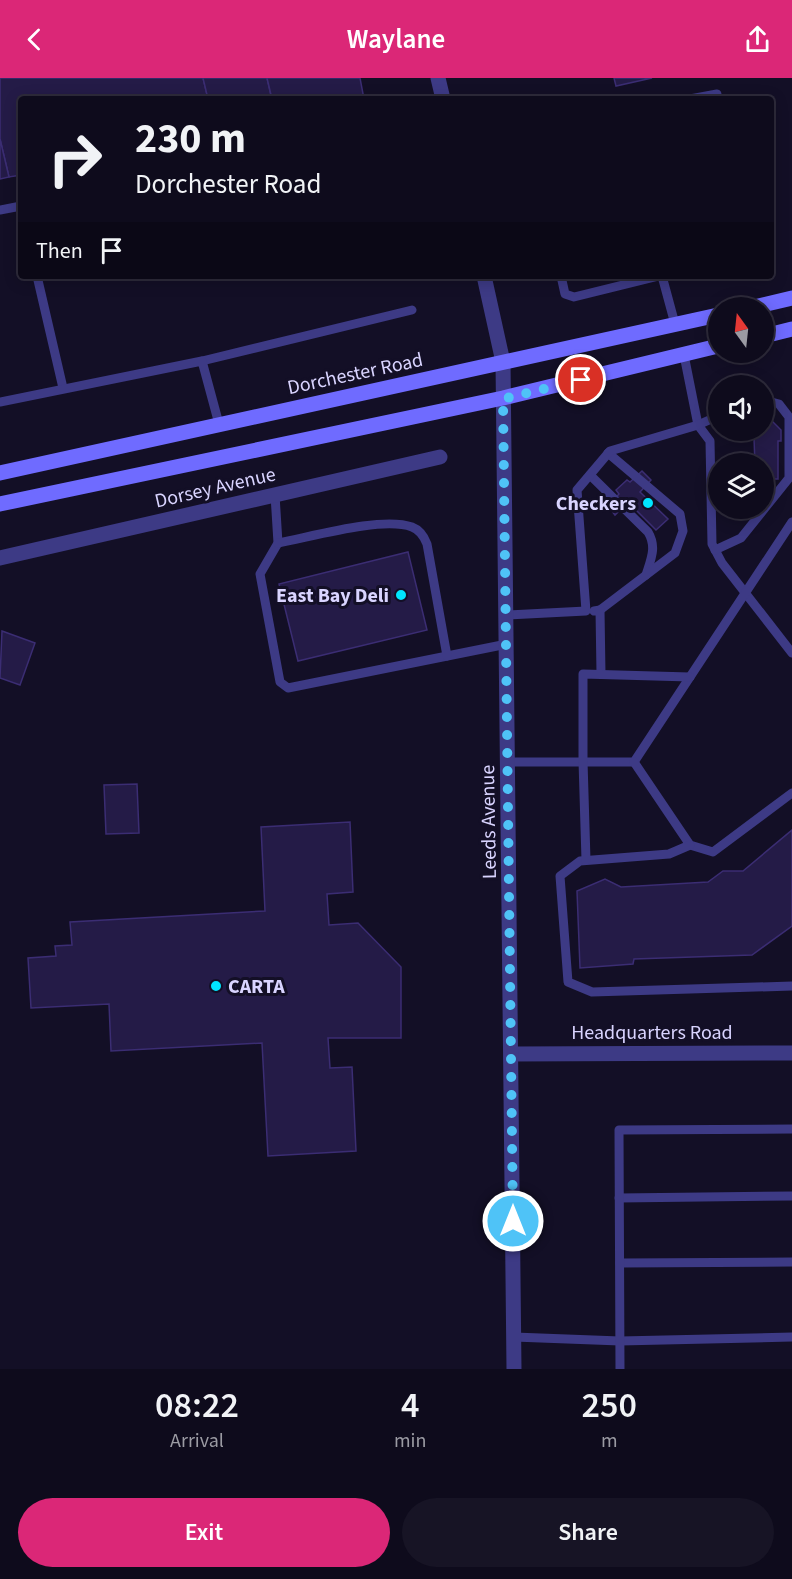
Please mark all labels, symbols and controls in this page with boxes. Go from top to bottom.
text: Waylane [347,20,445,59]
icon: back [18,23,51,56]
icon: share [741,23,774,56]
text: 230 m [135,109,246,169]
icon: right [36,120,114,198]
text: Dorchester Road [135,165,321,204]
icon: arrive [95,234,128,267]
text: Then [36,235,83,267]
north arrow [708,297,774,363]
map controls [708,297,774,519]
street label: Dorchester Road [285,346,426,402]
pin [555,354,606,405]
icon: arrive [564,363,597,396]
button: sound [708,375,774,441]
button: layers [708,453,774,519]
street label: Dorsey Avenue [152,460,279,515]
place label: Checkers [556,490,636,518]
marker: Checkers [641,496,655,510]
place label: East Bay Deli [276,582,389,610]
marker: East Bay Deli [394,588,408,602]
street label: Leeds Avenue [474,764,504,879]
place label: CARTA [228,973,285,1001]
marker: CARTA [209,979,223,993]
street label: Headquarters Road [571,1019,733,1047]
position arrow [481,1189,545,1253]
text: 08:22 [155,1380,239,1431]
text: 4 [401,1380,419,1431]
text: 250 [581,1380,637,1431]
text: Arrival [170,1427,224,1455]
text: min [394,1427,426,1455]
text: m [601,1427,617,1455]
button: Exit [18,1498,390,1567]
button: Share [402,1498,774,1567]

